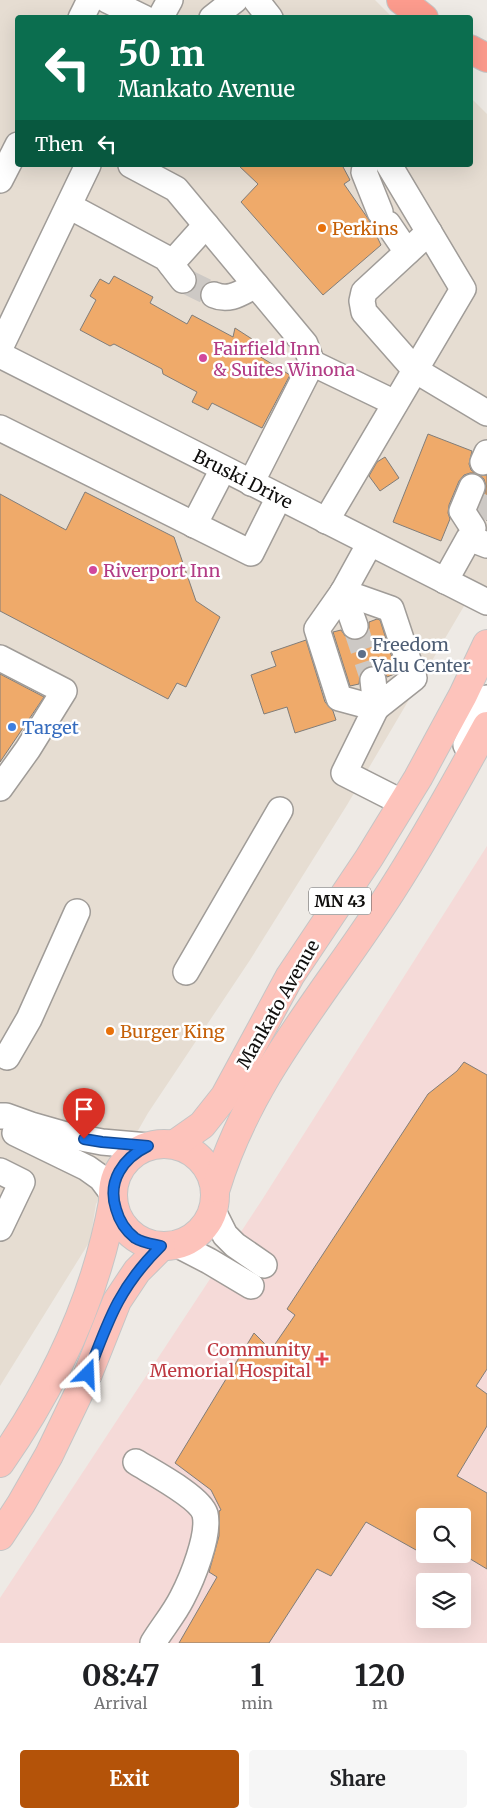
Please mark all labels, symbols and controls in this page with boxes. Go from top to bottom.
text: 50 m [118,32,205,76]
icon: left [35,35,100,100]
text: Mankato Avenue [118,75,295,103]
icon: left [93,130,121,158]
text: Then [35,132,83,156]
place label: Perkins [332,217,399,240]
marker: Perkins [316,222,328,234]
place label: Fairfield Inn & Suites Winona [213,337,356,381]
marker: Fairfield Inn & Suites Winona [197,352,209,364]
street label: Bruski Drive [190,444,296,514]
place label: Riverport Inn [103,559,220,582]
marker: Riverport Inn [87,564,99,576]
place label: Freedom Valu Center [371,633,471,677]
marker: Freedom Valu Center [356,648,368,660]
place label: Target [22,716,79,739]
marker: Target [6,721,18,733]
road number: MN 43 [309,888,371,914]
street label: Mankato Avenue [232,936,324,1072]
place label: Burger King [120,1020,225,1043]
marker: Burger King [104,1025,116,1037]
pin [63,1088,105,1139]
icon: arrive [70,1095,98,1123]
place label: Community Memorial Hospital [150,1338,312,1382]
position arrow [61,1347,113,1399]
marker: Community Memorial Hospital [315,1352,329,1366]
map controls [416,1508,471,1628]
button: search [416,1508,471,1563]
button: layers [416,1573,471,1628]
text: 08:47 [82,1656,160,1694]
text: 1 [250,1656,264,1694]
text: 120 [355,1656,405,1694]
text: Arrival [94,1693,147,1713]
text: min [241,1693,273,1713]
text: m [372,1693,388,1713]
button: Exit [20,1750,239,1808]
button: Share [249,1750,467,1808]

